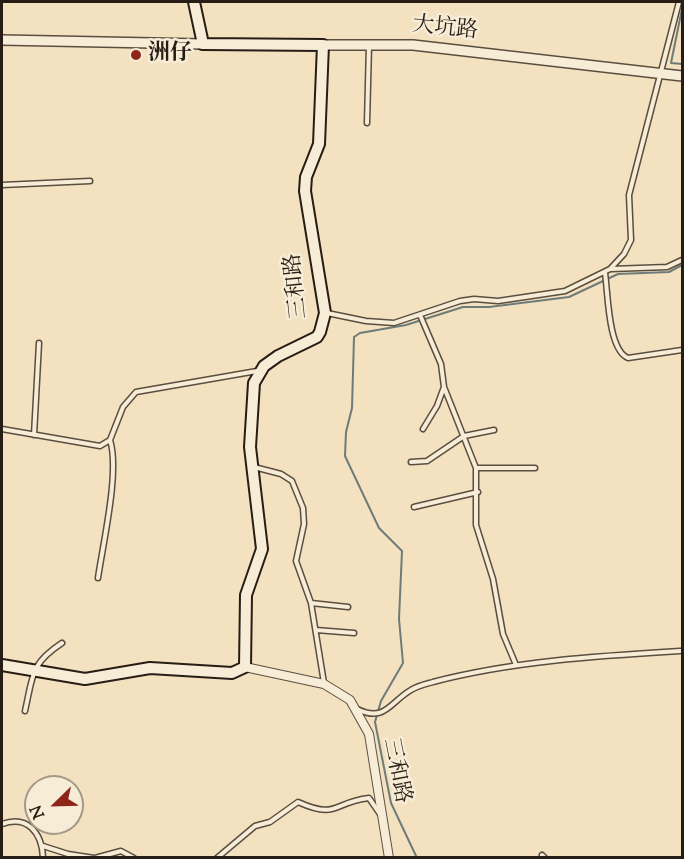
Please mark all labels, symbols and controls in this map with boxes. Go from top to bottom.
street label: 大坑路 [411,13,479,47]
place label: 洲仔 [148,42,192,68]
marker: 洲仔 [129,48,143,62]
street label: 三和路 [281,252,315,320]
street label: 三和路 [376,736,414,806]
north arrow [24,775,84,835]
text: N [26,801,52,822]

